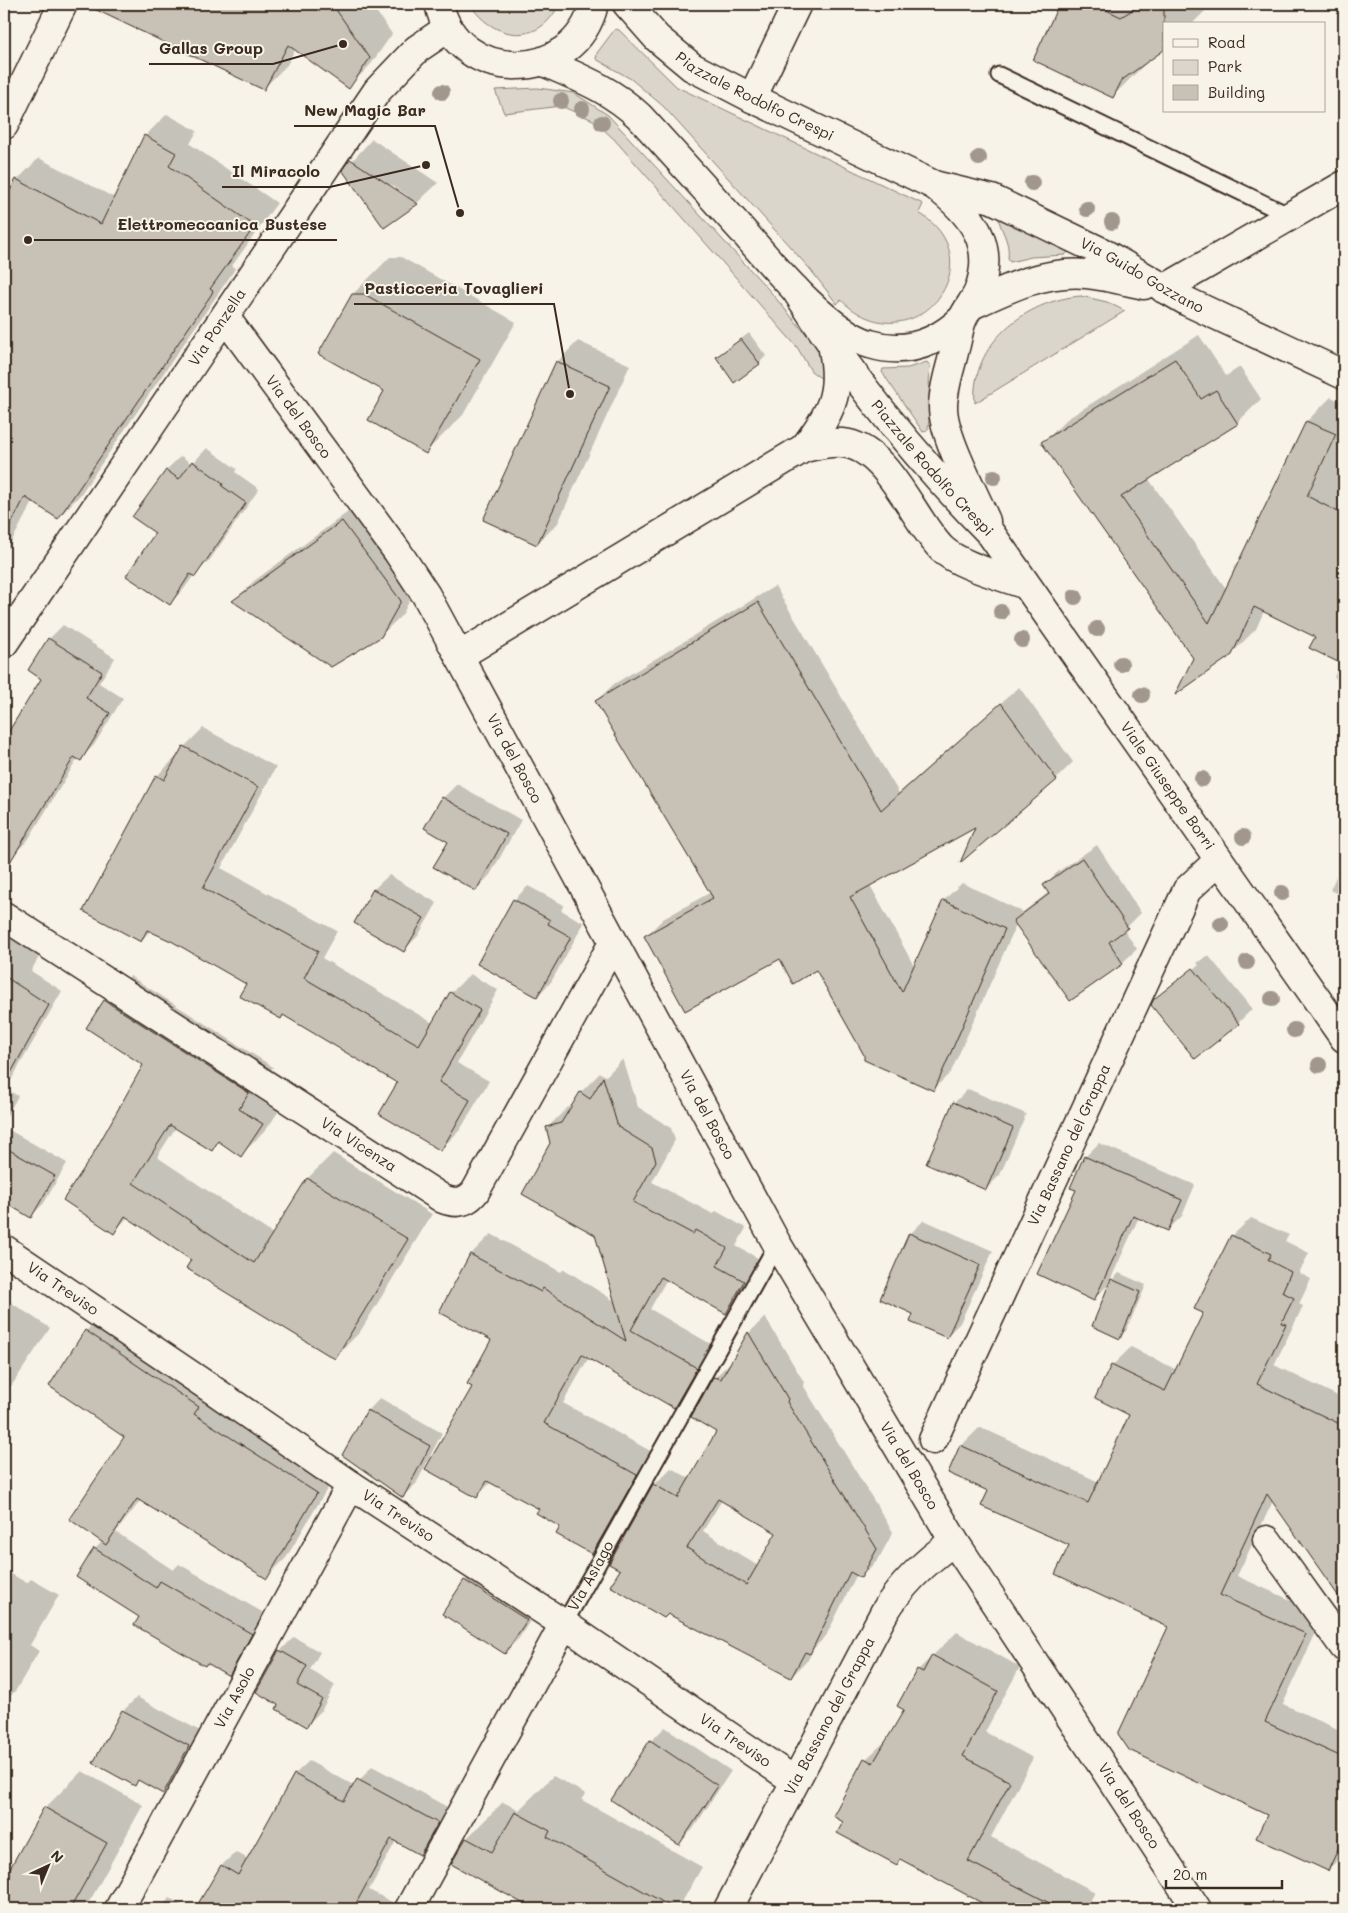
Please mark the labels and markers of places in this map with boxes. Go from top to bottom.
callout: Gallas Group [149,33,273,64]
callout: New Magic Bar [294,95,435,126]
callout: Il Miracolo [222,156,330,187]
callout: Elettromeccanica Bustese [107,209,337,240]
callout: Pasticceria Tovaglieri [354,273,554,304]

